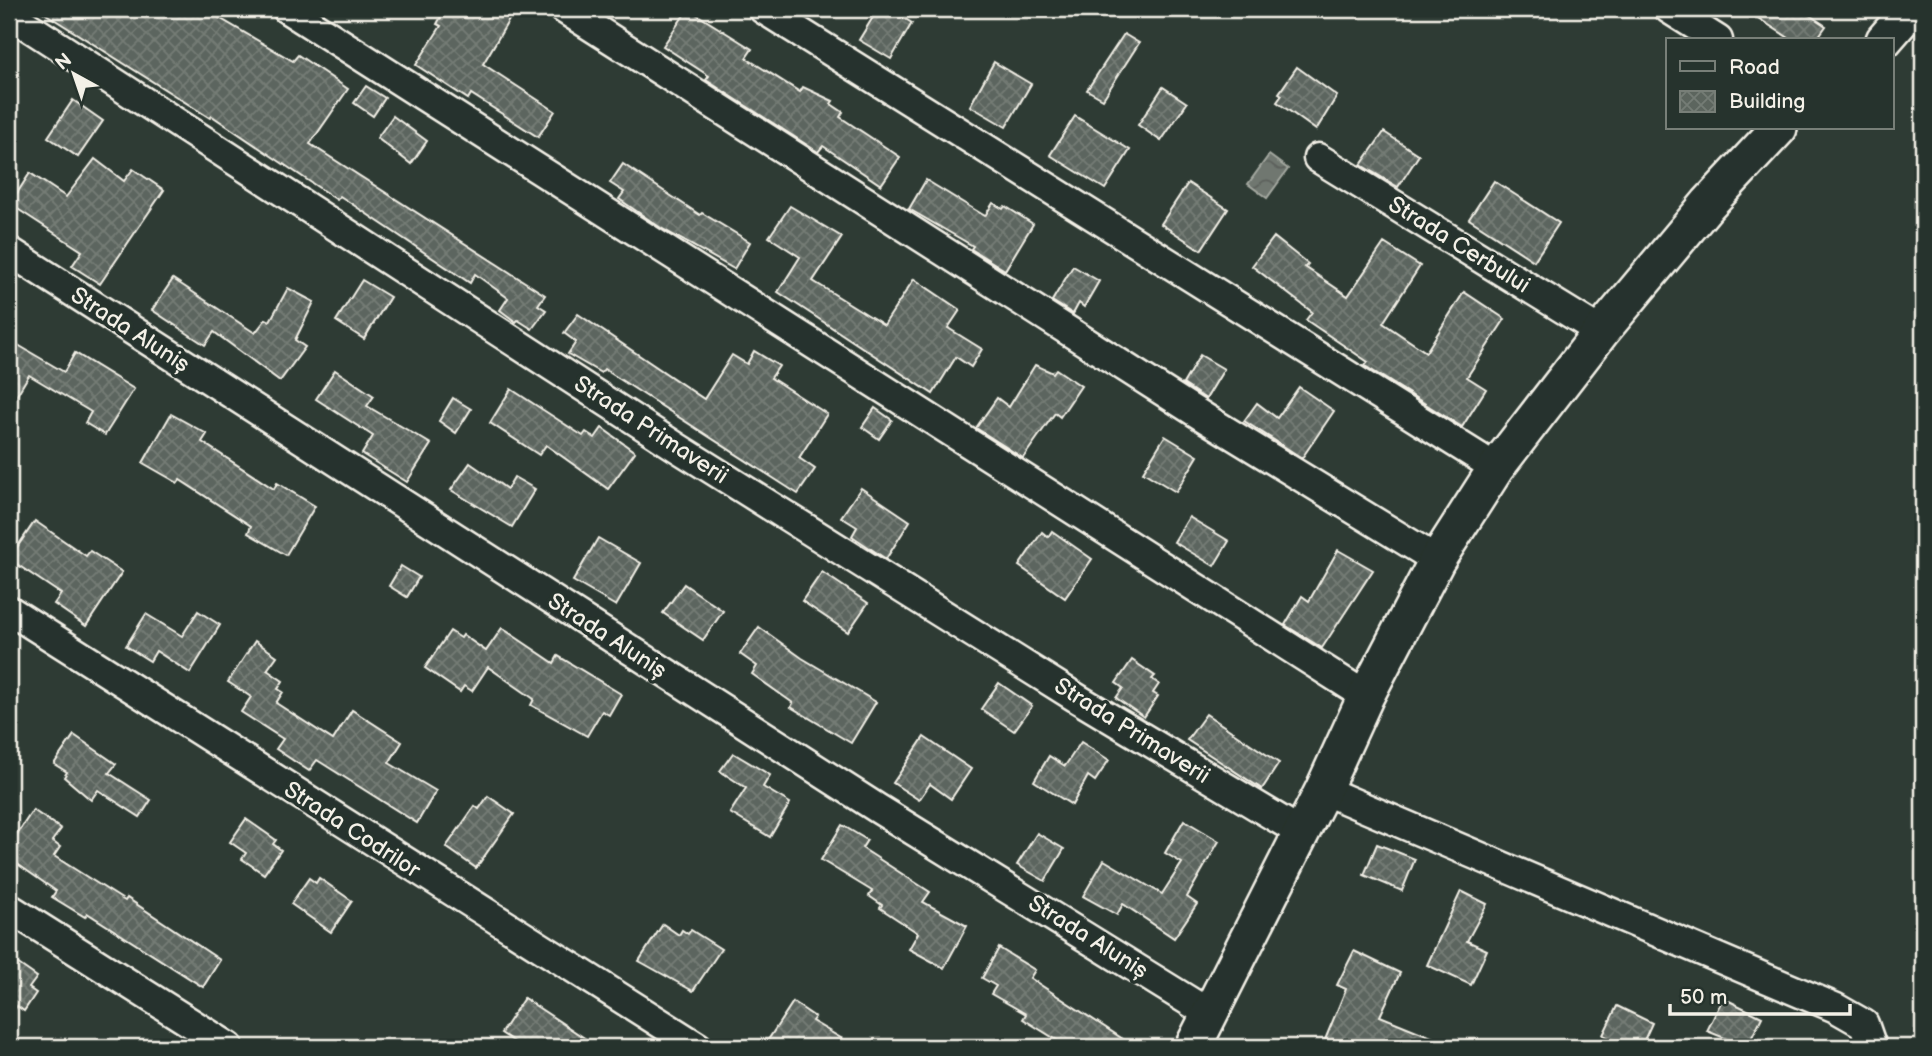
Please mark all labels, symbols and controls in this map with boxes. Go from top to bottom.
north arrow [38,38,108,108]
legend [1666,38,1894,130]
text: N [51,49,77,76]
text: Road [1729,55,1780,80]
text: Building [1729,89,1805,114]
street label: Strada Cerbului [1383,190,1535,300]
street label: Strada Aluniș [65,281,195,379]
street label: Strada Primaverii [569,370,733,490]
street label: Strada Aluniș [542,587,672,685]
street label: Strada Primaverii [1049,672,1215,790]
street label: Strada Codrilor [279,776,426,885]
street label: Strada Aluniș [1023,889,1153,985]
scale bar [1670,972,1850,1016]
text: 50 m [1680,985,1727,1010]

